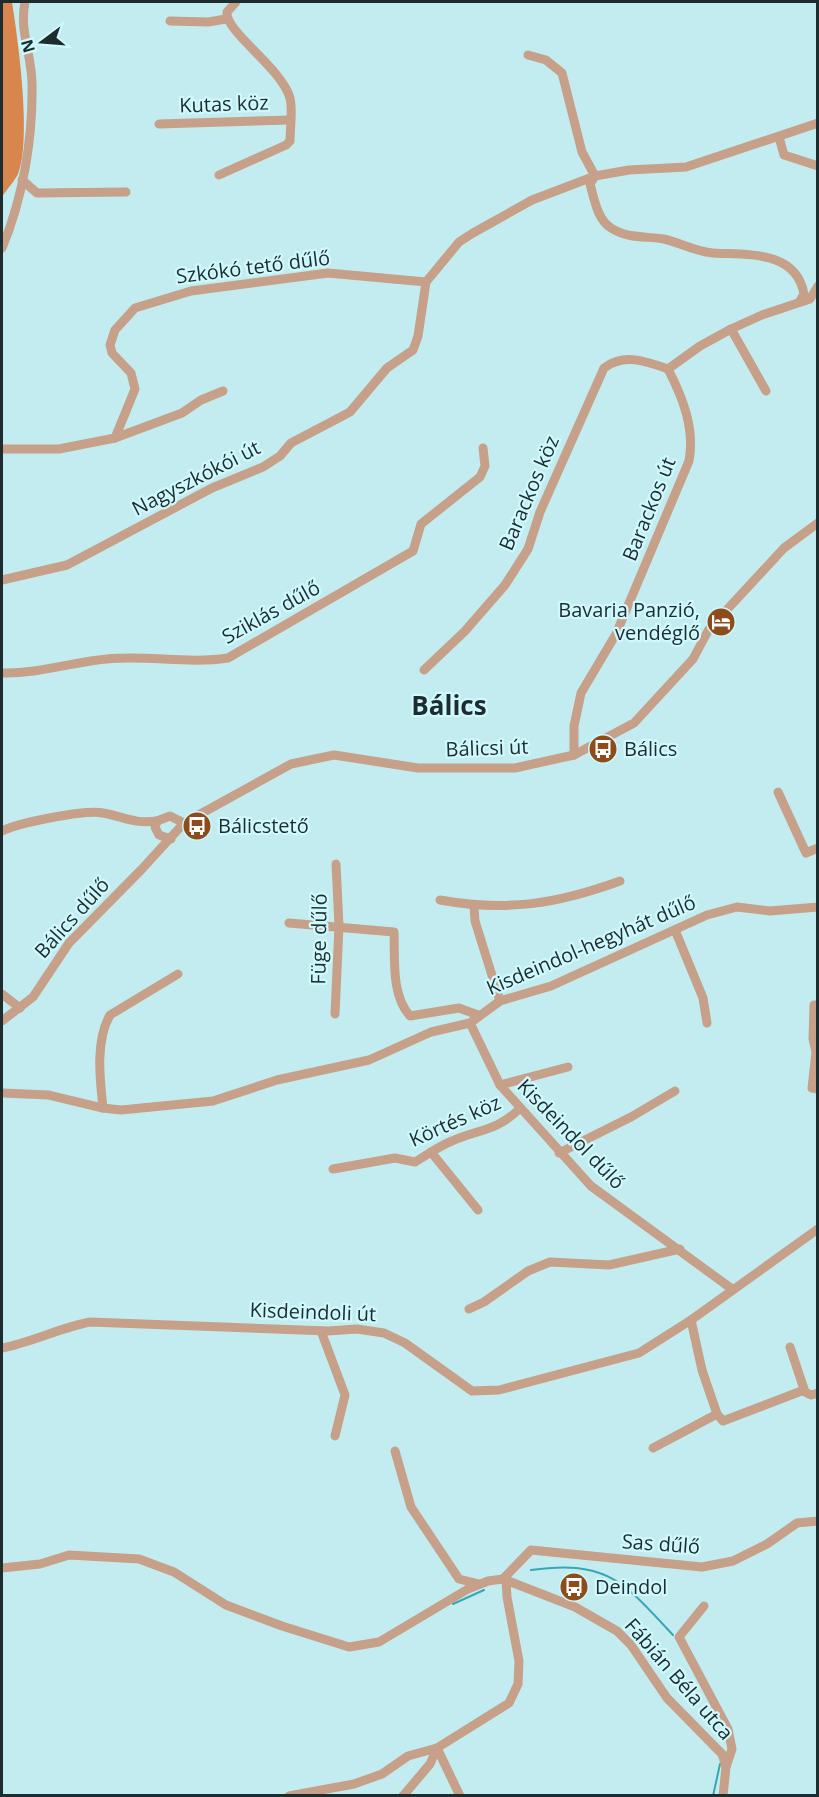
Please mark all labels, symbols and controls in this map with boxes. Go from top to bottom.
north arrow [12,12,72,72]
text: N [15,37,40,55]
street label: Kutas köz [179,88,269,119]
street label: Szkókó tető dűlő [174,244,331,289]
street label: Barackos köz [492,431,565,554]
street label: Nagyszkókói út [127,434,265,522]
street label: Barackos út [615,453,682,565]
street label: Sziklás dűlő [217,573,325,650]
place label: Bavaria Panzió, vendéglő [558,596,700,646]
hotel icon: Bavaria Panzió, vendéglő [705,606,737,638]
district label: Bálics [411,687,487,723]
street label: Bálicsi út [445,733,529,762]
bus stop icon: Bálics [587,733,619,765]
place label: Bálics [624,735,677,762]
bus stop icon: Bálicstető [181,810,213,842]
place label: Bálicstető [218,812,309,839]
street label: Bálics dűlő [28,871,115,964]
street label: Kisdeindol-hegyhát dűlő [482,888,700,1001]
street label: Füge dűlő [304,893,333,985]
street label: Kisdeindol dűlő [512,1073,631,1195]
street label: Körtés köz [405,1088,505,1153]
street label: Kisdeindoli út [249,1296,377,1327]
street label: Sas dűlő [621,1527,701,1560]
bus stop icon: Deindol [558,1571,590,1603]
place label: Deindol [595,1573,667,1600]
street label: Fábián Béla utca [619,1612,740,1745]

